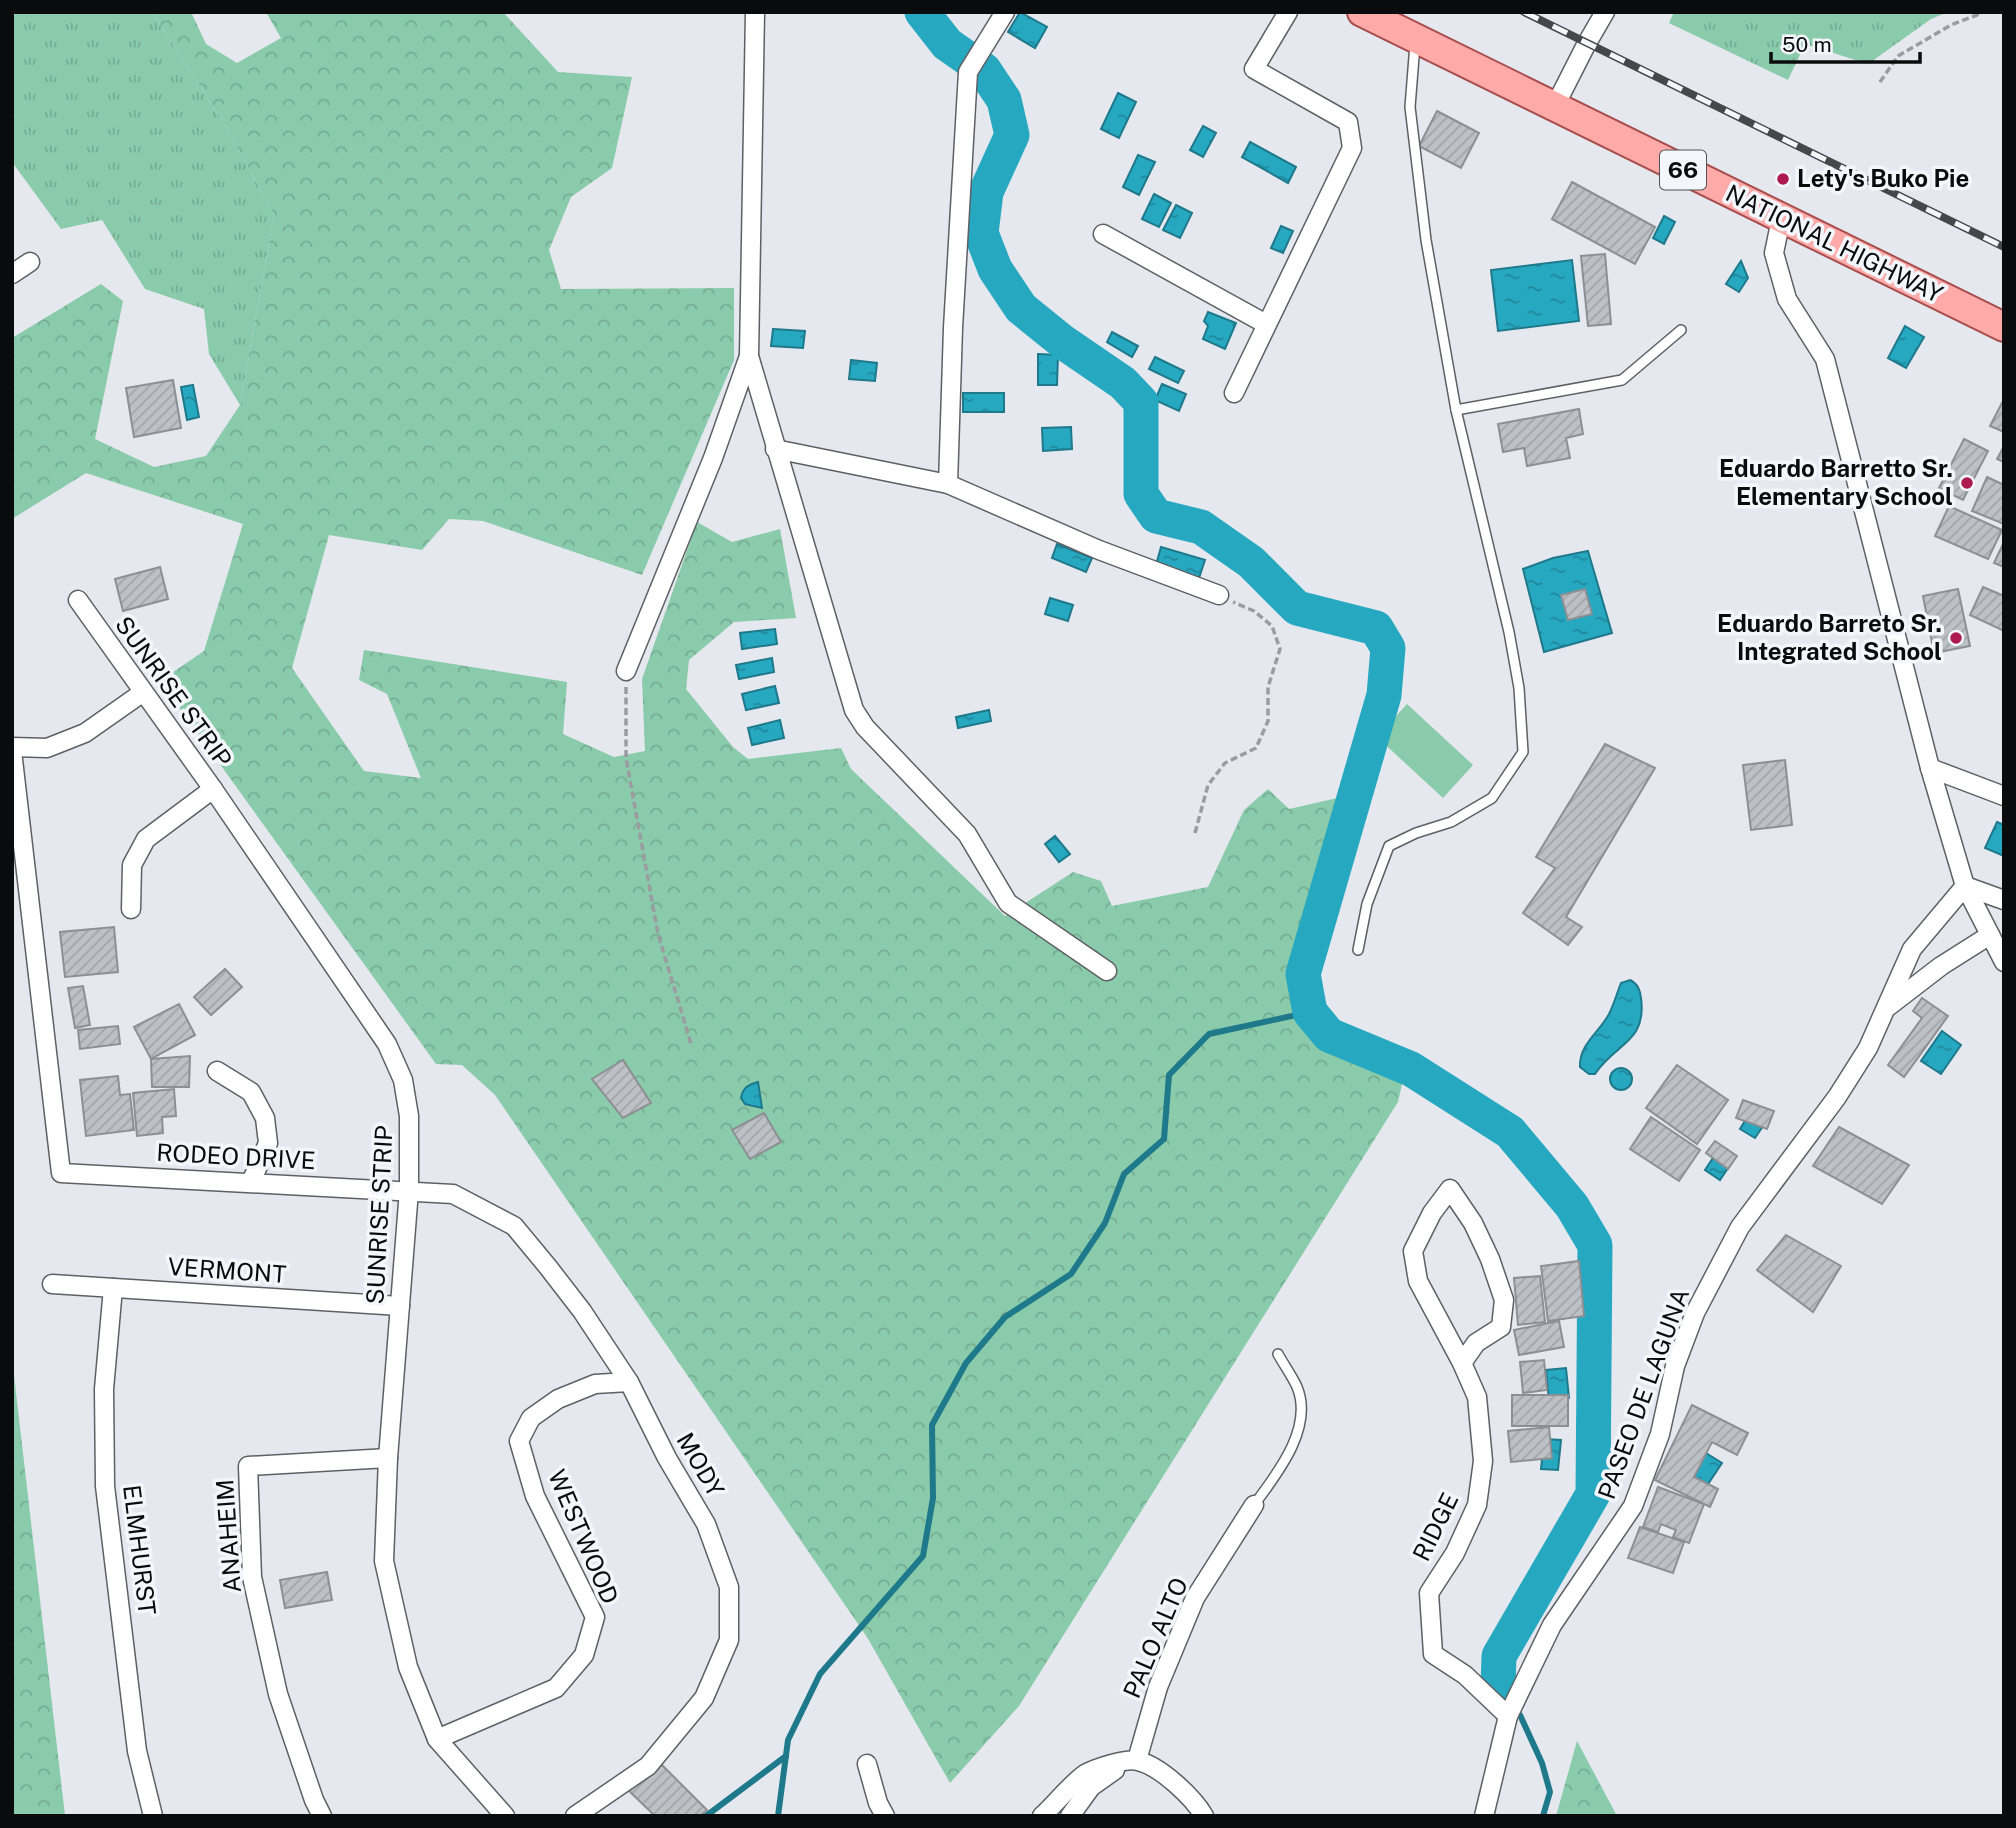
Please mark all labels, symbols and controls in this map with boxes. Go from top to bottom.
scale bar [1771,21,1920,65]
text: 50 m [1782,32,1832,57]
road number: 66 [1660,150,1706,190]
place label: Lety's Buko Pie [1797,164,1969,192]
marker: Lety's Buko Pie [1775,171,1791,187]
street label: NATIONAL HIGHWAY [1722,178,1948,308]
place label: Eduardo Barretto Sr. Elementary School [1719,454,1953,510]
marker: Eduardo Barretto Sr. Elementary School [1959,475,1975,491]
place label: Eduardo Barreto Sr. Integrated School [1717,609,1942,665]
street label: SUNRISE STRIP [110,611,238,772]
marker: Eduardo Barreto Sr. Integrated School [1948,630,1964,646]
street label: SUNRISE STRIP [360,1125,398,1305]
street label: RODEO DRIVE [156,1138,316,1174]
street label: VERMONT [167,1252,287,1288]
street label: PASEO DE LAGUNA [1592,1284,1694,1503]
street label: MODY [671,1428,730,1502]
street label: WESTWOOD [543,1465,625,1608]
street label: ANAHEIM [210,1478,246,1594]
street label: ELMHURST [118,1483,162,1617]
street label: RIDGE [1407,1488,1464,1565]
street label: PALO ALTO [1117,1573,1193,1702]

